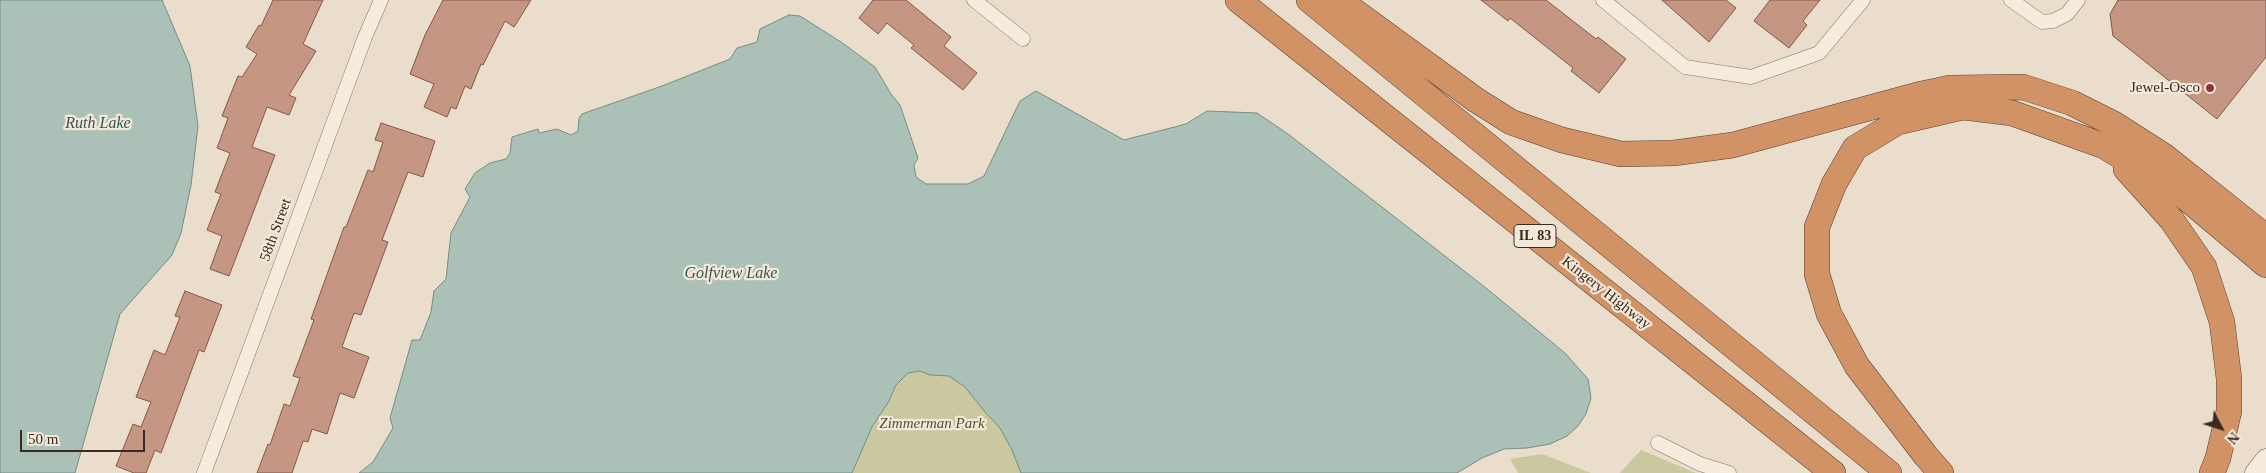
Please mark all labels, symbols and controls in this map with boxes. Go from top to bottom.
place label: Jewel-Osco [2130,79,2200,97]
marker: Jewel-Osco [2204,82,2216,94]
water label: Ruth Lake [65,114,131,134]
street label: 58th Street [256,196,296,264]
road number: IL 83 [1514,225,1556,248]
street label: Kingery Highway [1558,253,1654,333]
water label: Golfview Lake [685,264,777,284]
north arrow [2196,403,2246,453]
park label: Zimmerman Park [879,415,985,433]
scale bar [22,420,148,452]
text: N [2224,429,2242,447]
text: 50 m [28,431,58,447]

